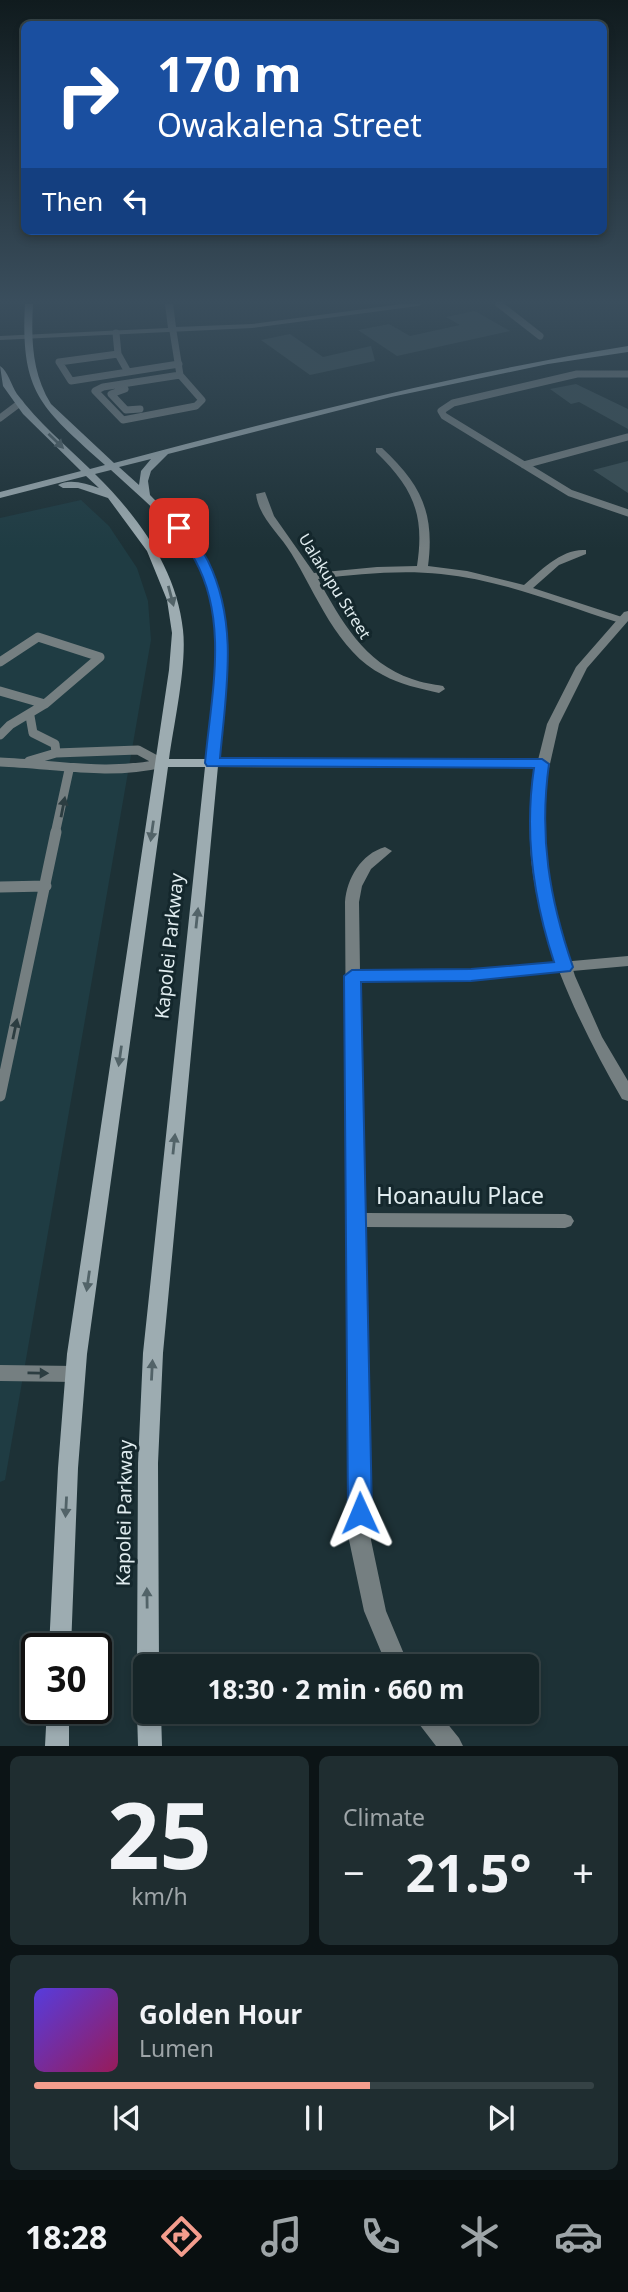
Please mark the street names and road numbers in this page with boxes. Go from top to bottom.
street label: Ualakupu Street [294,529,376,643]
street label: Kapolei Parkway [148,871,190,1020]
street label: Hoanaulu Place [376,1179,544,1211]
street label: Kapolei Parkway [110,1439,138,1586]

